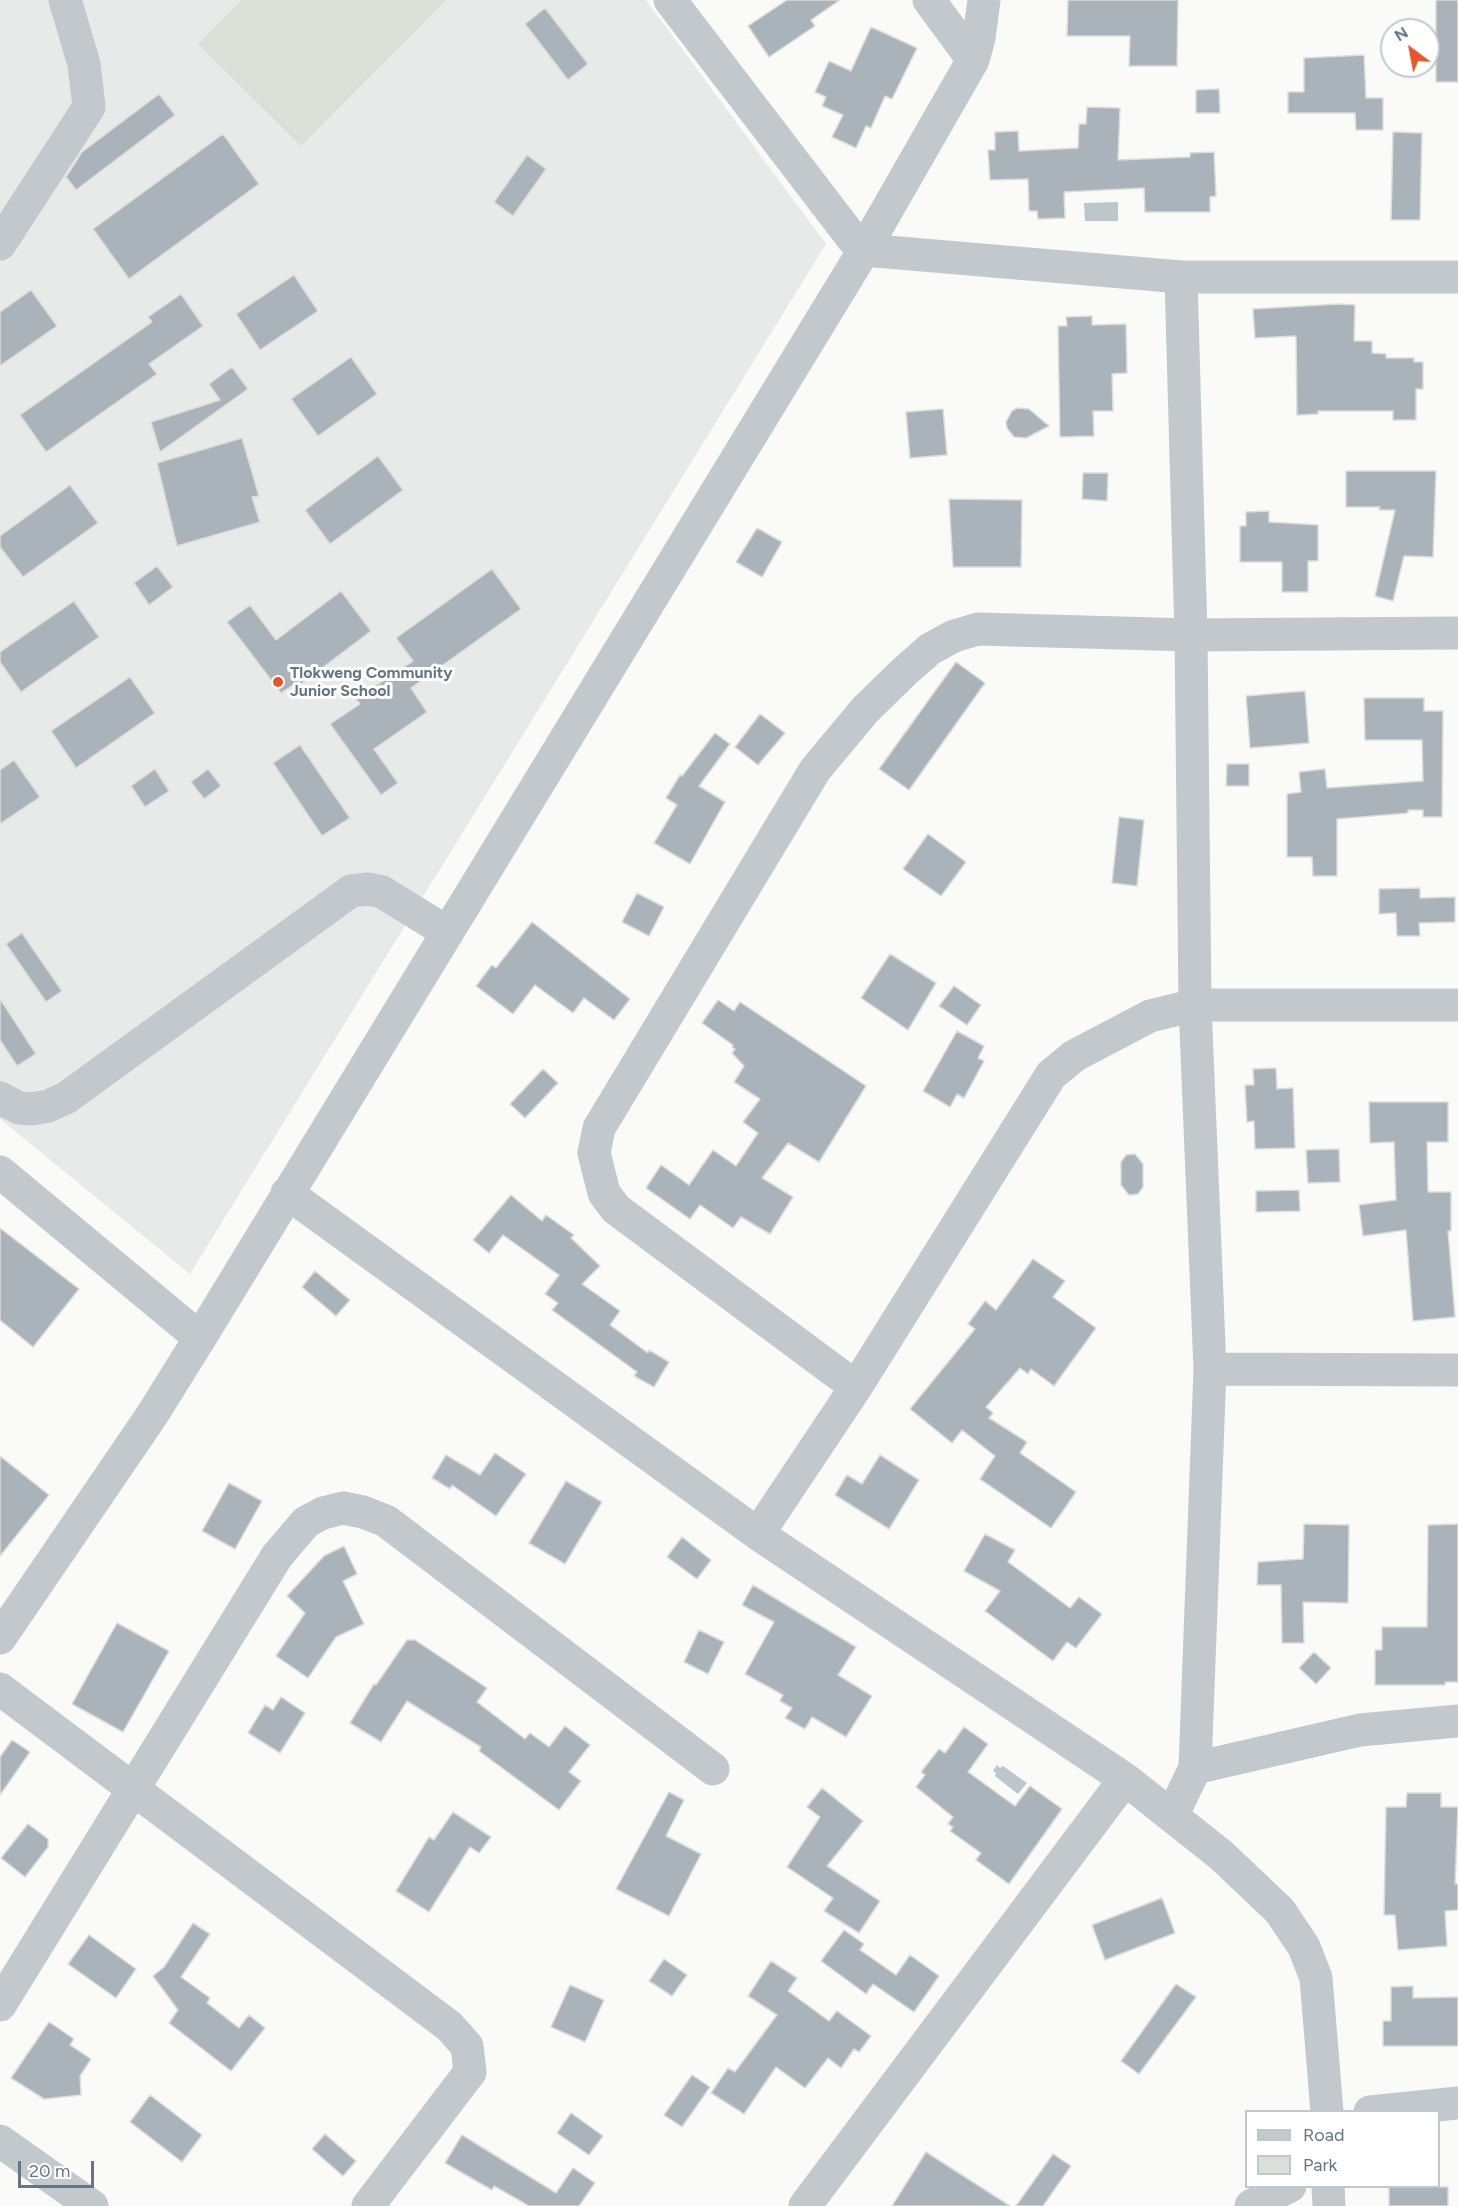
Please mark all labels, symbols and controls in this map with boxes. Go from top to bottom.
north arrow [1380,18,1440,78]
text: N [1391,23,1412,45]
place label: Tlokweng Community Junior School [290,663,452,701]
marker: Tlokweng Community Junior School [271,675,285,689]
legend [1245,2110,1440,2188]
text: Road [1303,2124,1344,2146]
scale bar [21,2149,98,2187]
text: Park [1303,2154,1337,2176]
text: 20 m [29,2160,70,2182]

